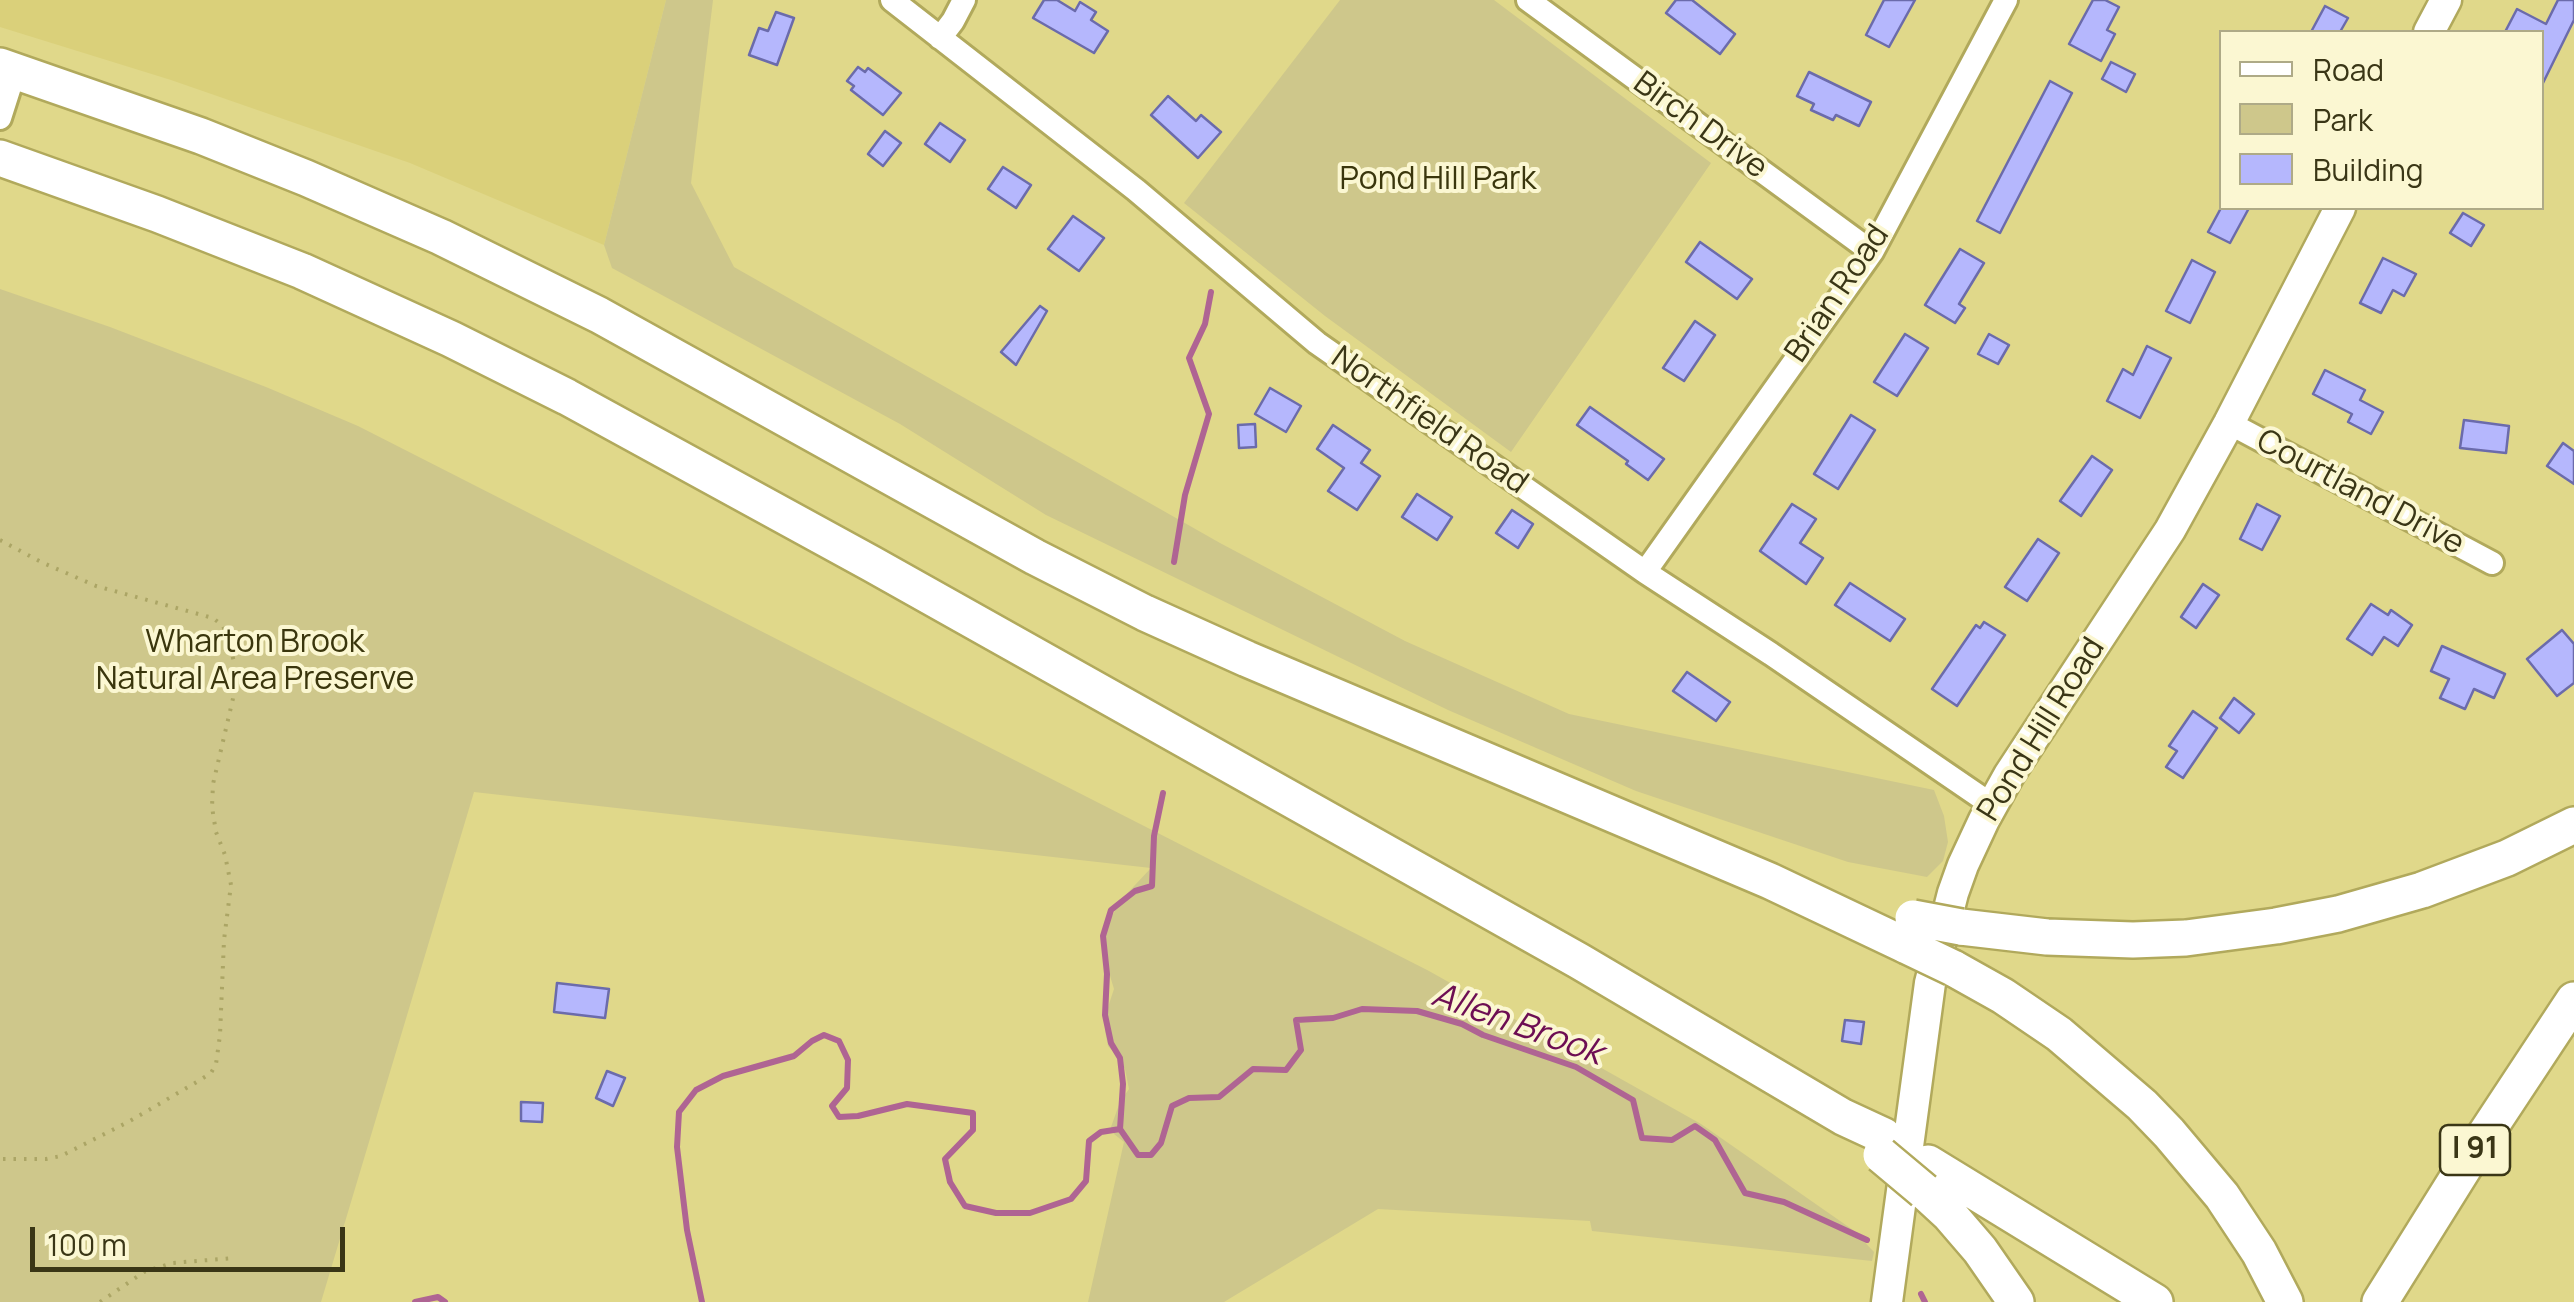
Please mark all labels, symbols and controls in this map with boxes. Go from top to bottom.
legend [2219,30,2544,210]
text: Road [2313,49,2384,90]
street label: Birch Drive [1626,65,1774,187]
text: Park [2313,99,2373,140]
text: Building [2313,149,2424,190]
park label: Pond Hill Park [1340,161,1536,199]
street label: Brian Road [1778,218,1898,370]
street label: Northfield Road [1323,339,1535,503]
street label: Courtland Drive [2250,422,2470,564]
park label: Wharton Brook Natural Area Preserve [96,624,414,699]
street label: Pond Hill Road [1970,631,2114,829]
water label: Allen Brook [1426,975,1608,1075]
road number: I 91 [2440,1125,2510,1175]
scale bar [35,1207,350,1269]
text: 100 m [47,1224,127,1265]

